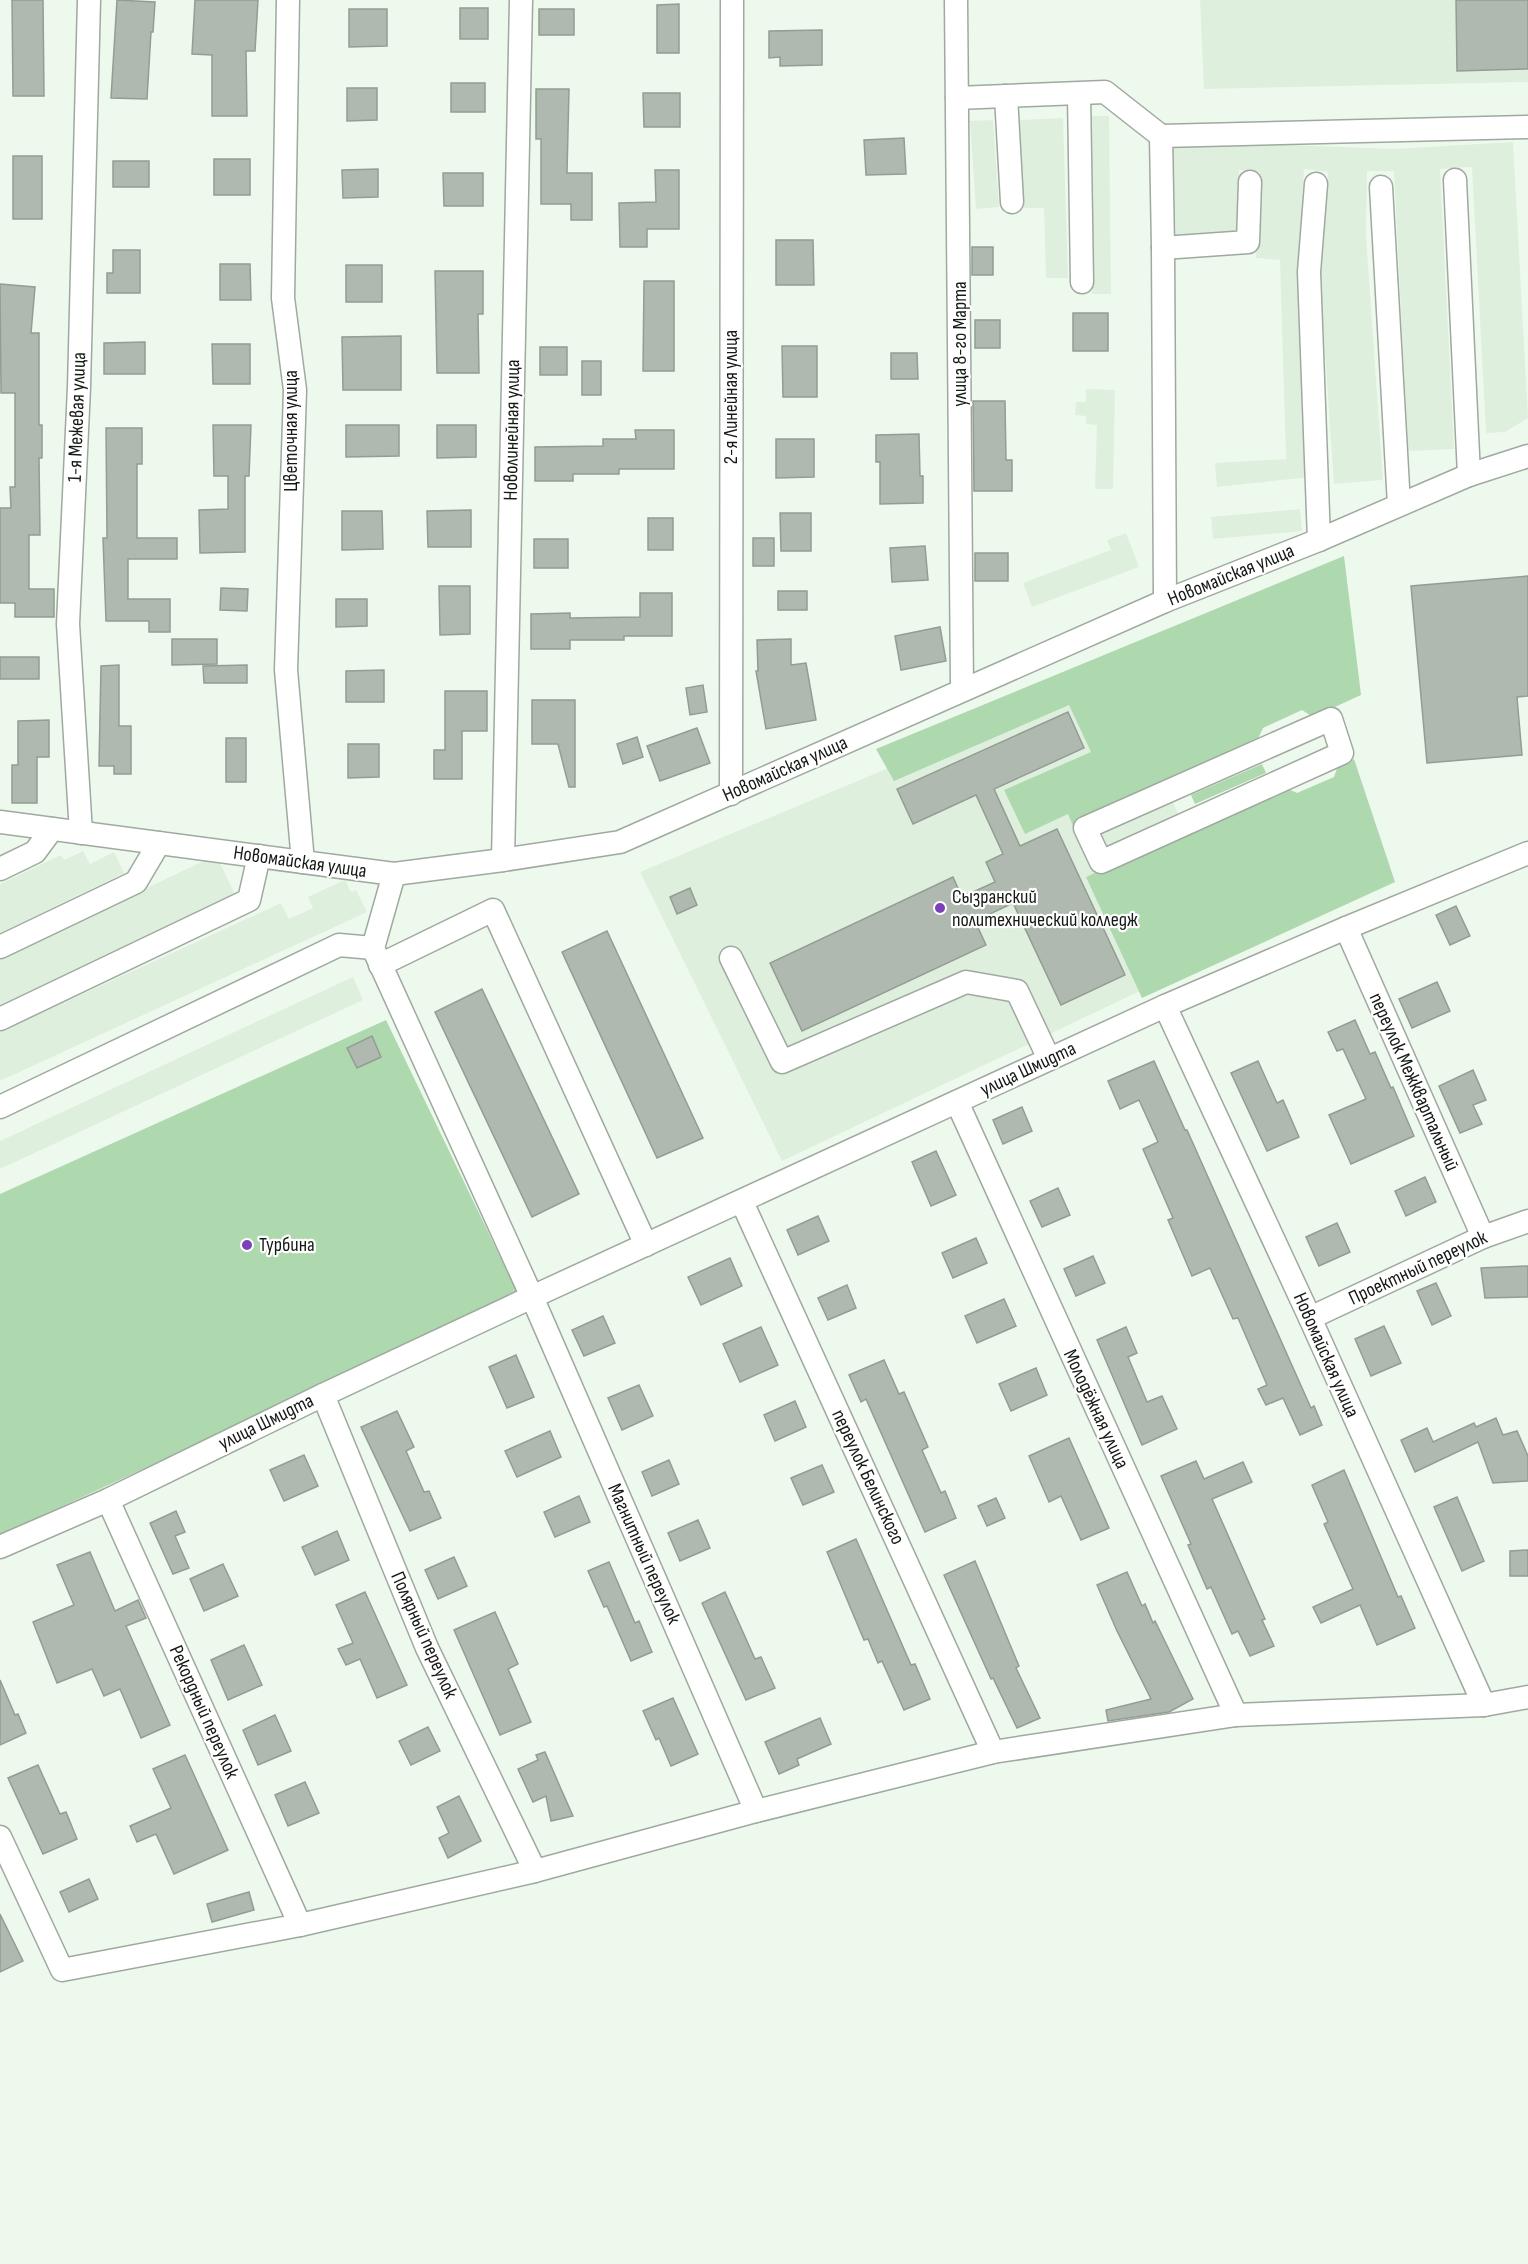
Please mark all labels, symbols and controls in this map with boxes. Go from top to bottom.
street label: улица 8-го Марта [948,281,972,407]
street label: 2-я Линейная улица [719,330,743,464]
street label: 1-я Межевая улица [63,352,91,482]
street label: Новолинейная улица [499,359,525,501]
street label: Цветочная улица [279,370,303,492]
street label: Новомайская улица [1164,539,1298,611]
street label: Новомайская улица [719,731,851,807]
street label: Новомайская улица [232,841,368,883]
place label: Сызранский политехнический колледж [952,885,1138,932]
marker: Сызранский политехнический колледж [933,901,947,915]
street label: переулок Межквартальный [1364,989,1464,1175]
street label: улица Шмидта [976,1036,1080,1102]
street label: Проектный переулок [1345,1225,1491,1311]
place label: Турбина [259,1233,315,1257]
marker: Турбина [240,1238,254,1252]
street label: Новомайская улица [1288,1289,1364,1421]
street label: Молодёжная улица [1058,1346,1134,1472]
street label: улица Шмидта [215,1389,317,1455]
street label: переулок Белинского [826,1406,910,1548]
street label: Магнитный переулок [602,1480,686,1628]
street label: Полярный переулок [385,1568,463,1703]
street label: Рекордный переулок [164,1642,244,1783]

